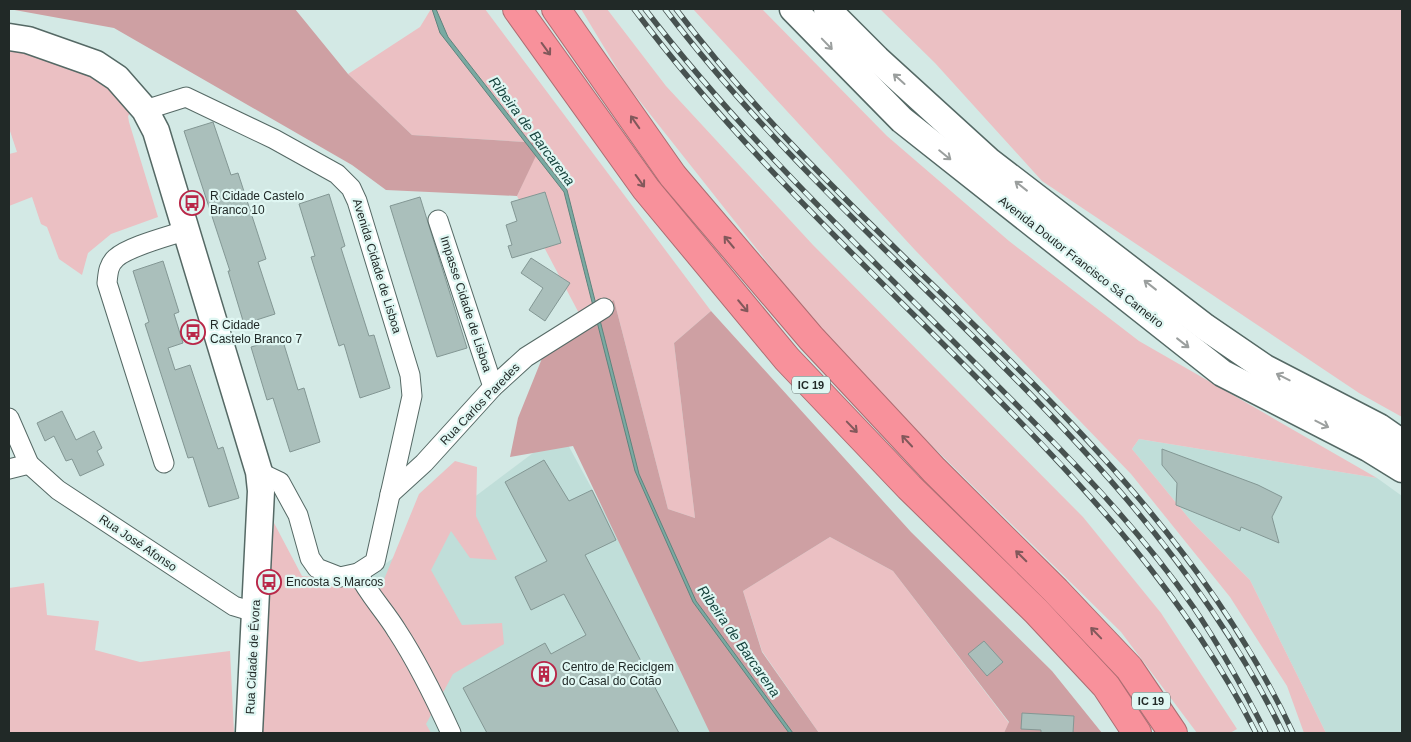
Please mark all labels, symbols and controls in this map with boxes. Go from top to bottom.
one-way arrow [821,37,833,50]
one-way arrow [540,42,551,55]
water label: Ribeira de Barcarena [486,73,578,189]
one-way arrow [892,73,905,85]
one-way arrow [630,115,640,129]
one-way arrow [938,149,951,160]
one-way arrow [635,174,645,188]
one-way arrow [1015,180,1028,191]
place label: R Cidade Castelo Branco 10 [210,189,304,217]
bus stop icon: R Cidade Castelo Branco 10 [179,190,205,216]
street label: Avenida Doutor Francisco Sá Carneiro [996,193,1166,331]
street label: Avenida Cidade de Lisboa [350,197,404,335]
street label: Impasse Cidade de Lisboa [437,234,495,374]
one-way arrow [723,235,734,248]
one-way arrow [1144,279,1157,290]
one-way arrow [738,300,749,313]
place label: R Cidade Castelo Branco 7 [210,318,302,346]
bus stop icon: R Cidade Castelo Branco 7 [180,319,206,345]
one-way arrow [1176,337,1189,348]
street label: Rua Carlos Paredes [437,360,523,448]
one-way arrow [1276,372,1291,381]
road number: IC 19 [792,376,830,394]
one-way arrow [1315,419,1330,429]
one-way arrow [846,421,858,433]
one-way arrow [901,435,913,447]
street label: Rua José Afonso [96,512,180,574]
one-way arrow [1016,551,1028,563]
bus stop icon: Encosta S Marcos [256,569,282,595]
place label: Encosta S Marcos [286,575,383,589]
water label: Ribeira de Barcarena [695,582,784,700]
street label: Rua Cidade de Évora [242,599,263,715]
one-way arrow [1090,626,1102,639]
place label: Centro de Reciclgem do Casal do Cotão [562,660,674,688]
building icon: Centro de Reciclgem do Casal do Cotão [531,661,557,687]
road number: IC 19 [1132,692,1170,709]

